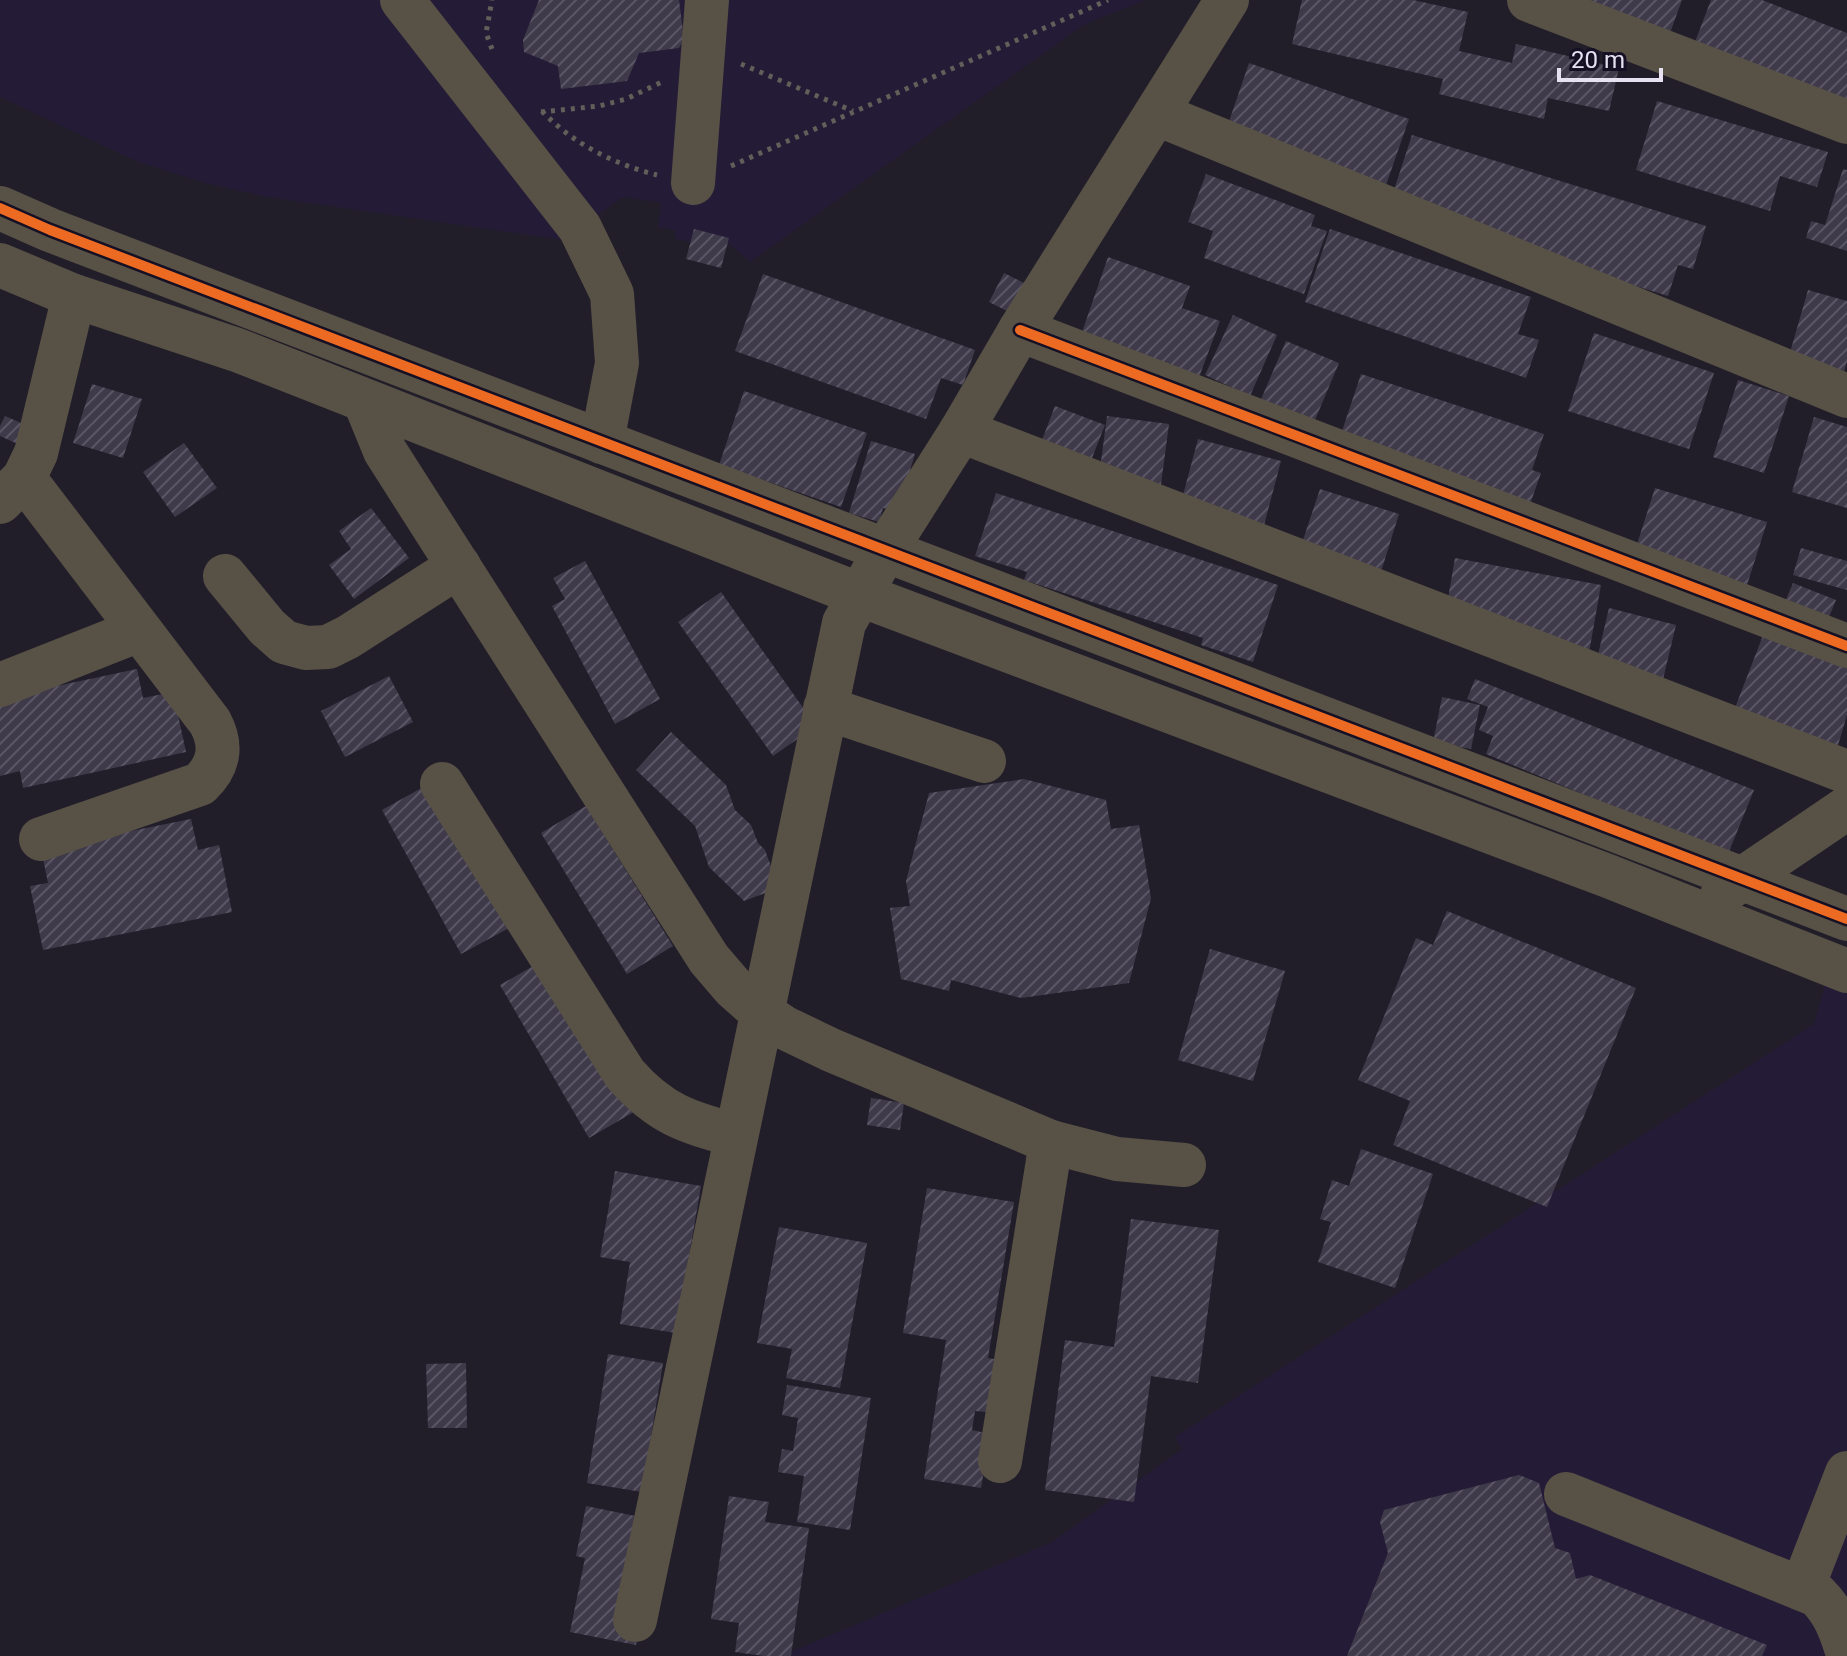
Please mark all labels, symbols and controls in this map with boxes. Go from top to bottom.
scale bar [1559,32,1661,82]
text: 20 m [1571,46,1625,74]

